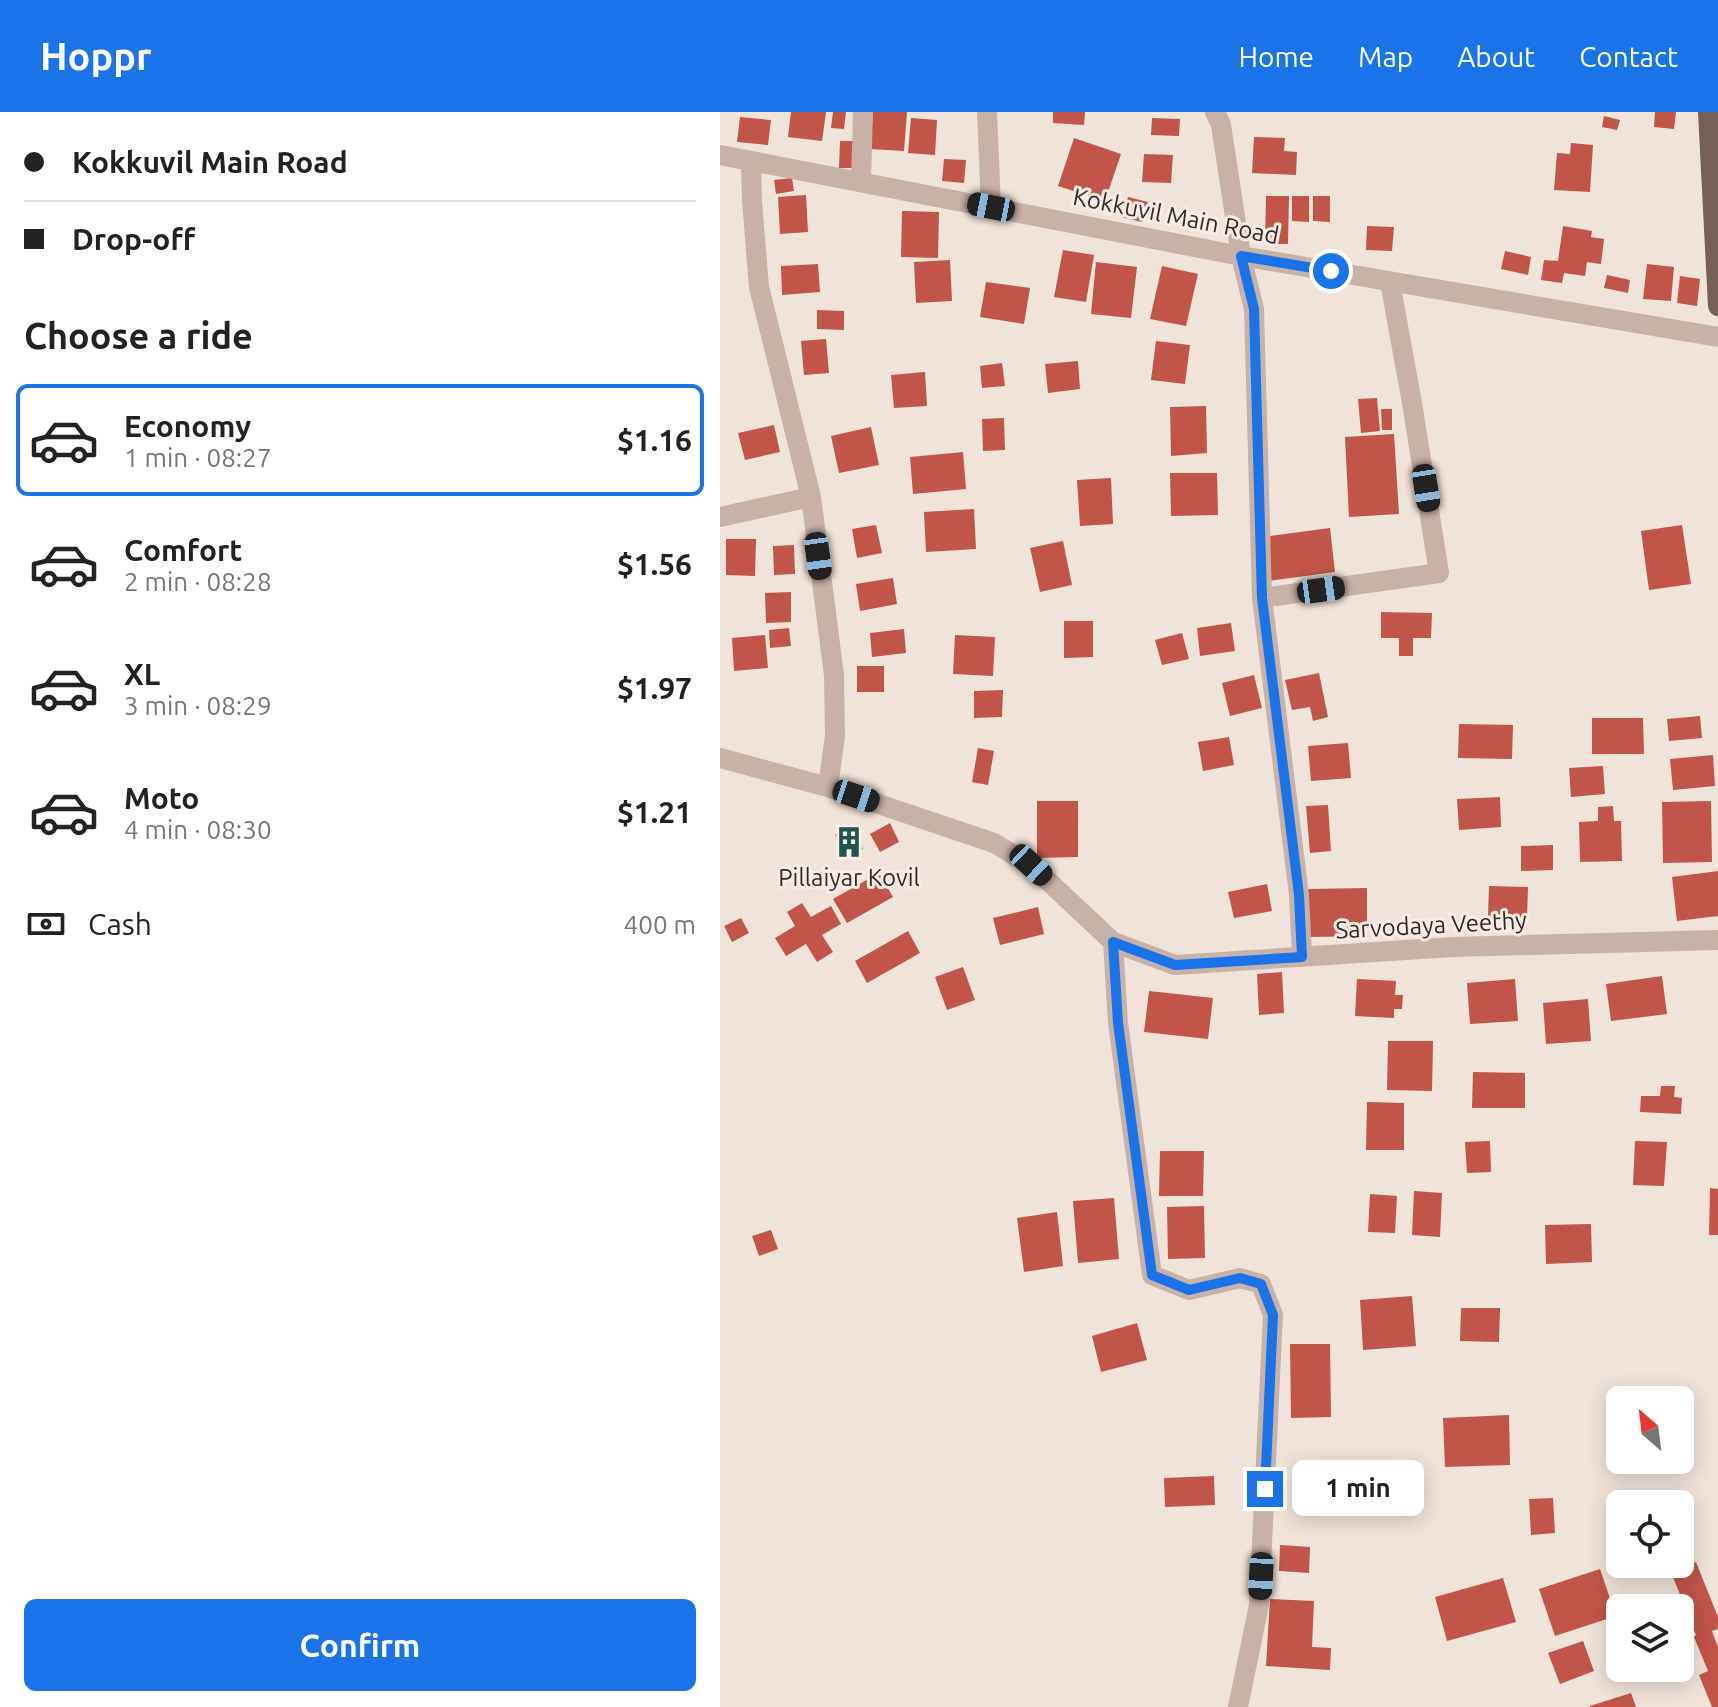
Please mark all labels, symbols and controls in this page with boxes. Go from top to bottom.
text: Hoppr [40,35,152,77]
text: Home [1239,41,1314,72]
text: Map [1358,41,1413,72]
text: About [1457,41,1535,72]
text: Contact [1579,41,1678,72]
text: Kokkuvil Main Road [72,145,348,179]
street label: Kokkuvil Main Road [1071,183,1281,249]
car [965,191,1017,223]
text: Drop-off [72,222,195,256]
route start [1313,253,1349,289]
text: Choose a ride [24,315,253,356]
icon: car [28,404,100,476]
text: Economy [124,409,251,443]
text: $1.16 [617,423,692,457]
text: 1 min · 08:27 [124,443,272,472]
car [1410,462,1442,514]
icon: car [28,528,100,600]
car [803,531,833,581]
text: Comfort [124,533,242,567]
text: $1.56 [617,547,692,581]
text: 2 min · 08:28 [124,567,272,596]
car [1296,575,1346,605]
icon: car [28,652,100,724]
text: XL [124,657,160,691]
text: $1.97 [617,671,692,705]
text: 3 min · 08:29 [124,691,272,720]
icon: car [28,776,100,848]
car [829,777,883,815]
text: Moto [124,781,199,815]
text: $1.21 [617,795,692,829]
text: 4 min · 08:30 [124,815,272,844]
building icon: Pillaiyar Kovil [832,825,866,859]
car [1005,840,1057,890]
place label: Pillaiyar Kovil [778,864,920,891]
icon: cash [24,902,68,946]
street label: Sarvodaya Veethy [1335,906,1528,943]
text: Cash [88,907,152,941]
text: 400 m [624,910,696,939]
north arrow [1606,1386,1694,1474]
map controls [1606,1386,1694,1682]
callout: 1 min [1293,1461,1425,1517]
route end [1247,1471,1283,1507]
text: 1 min [1325,1473,1391,1502]
button: locate [1606,1490,1694,1578]
car [1248,1551,1274,1601]
button: layers [1606,1594,1694,1682]
button: Confirm [24,1599,696,1691]

